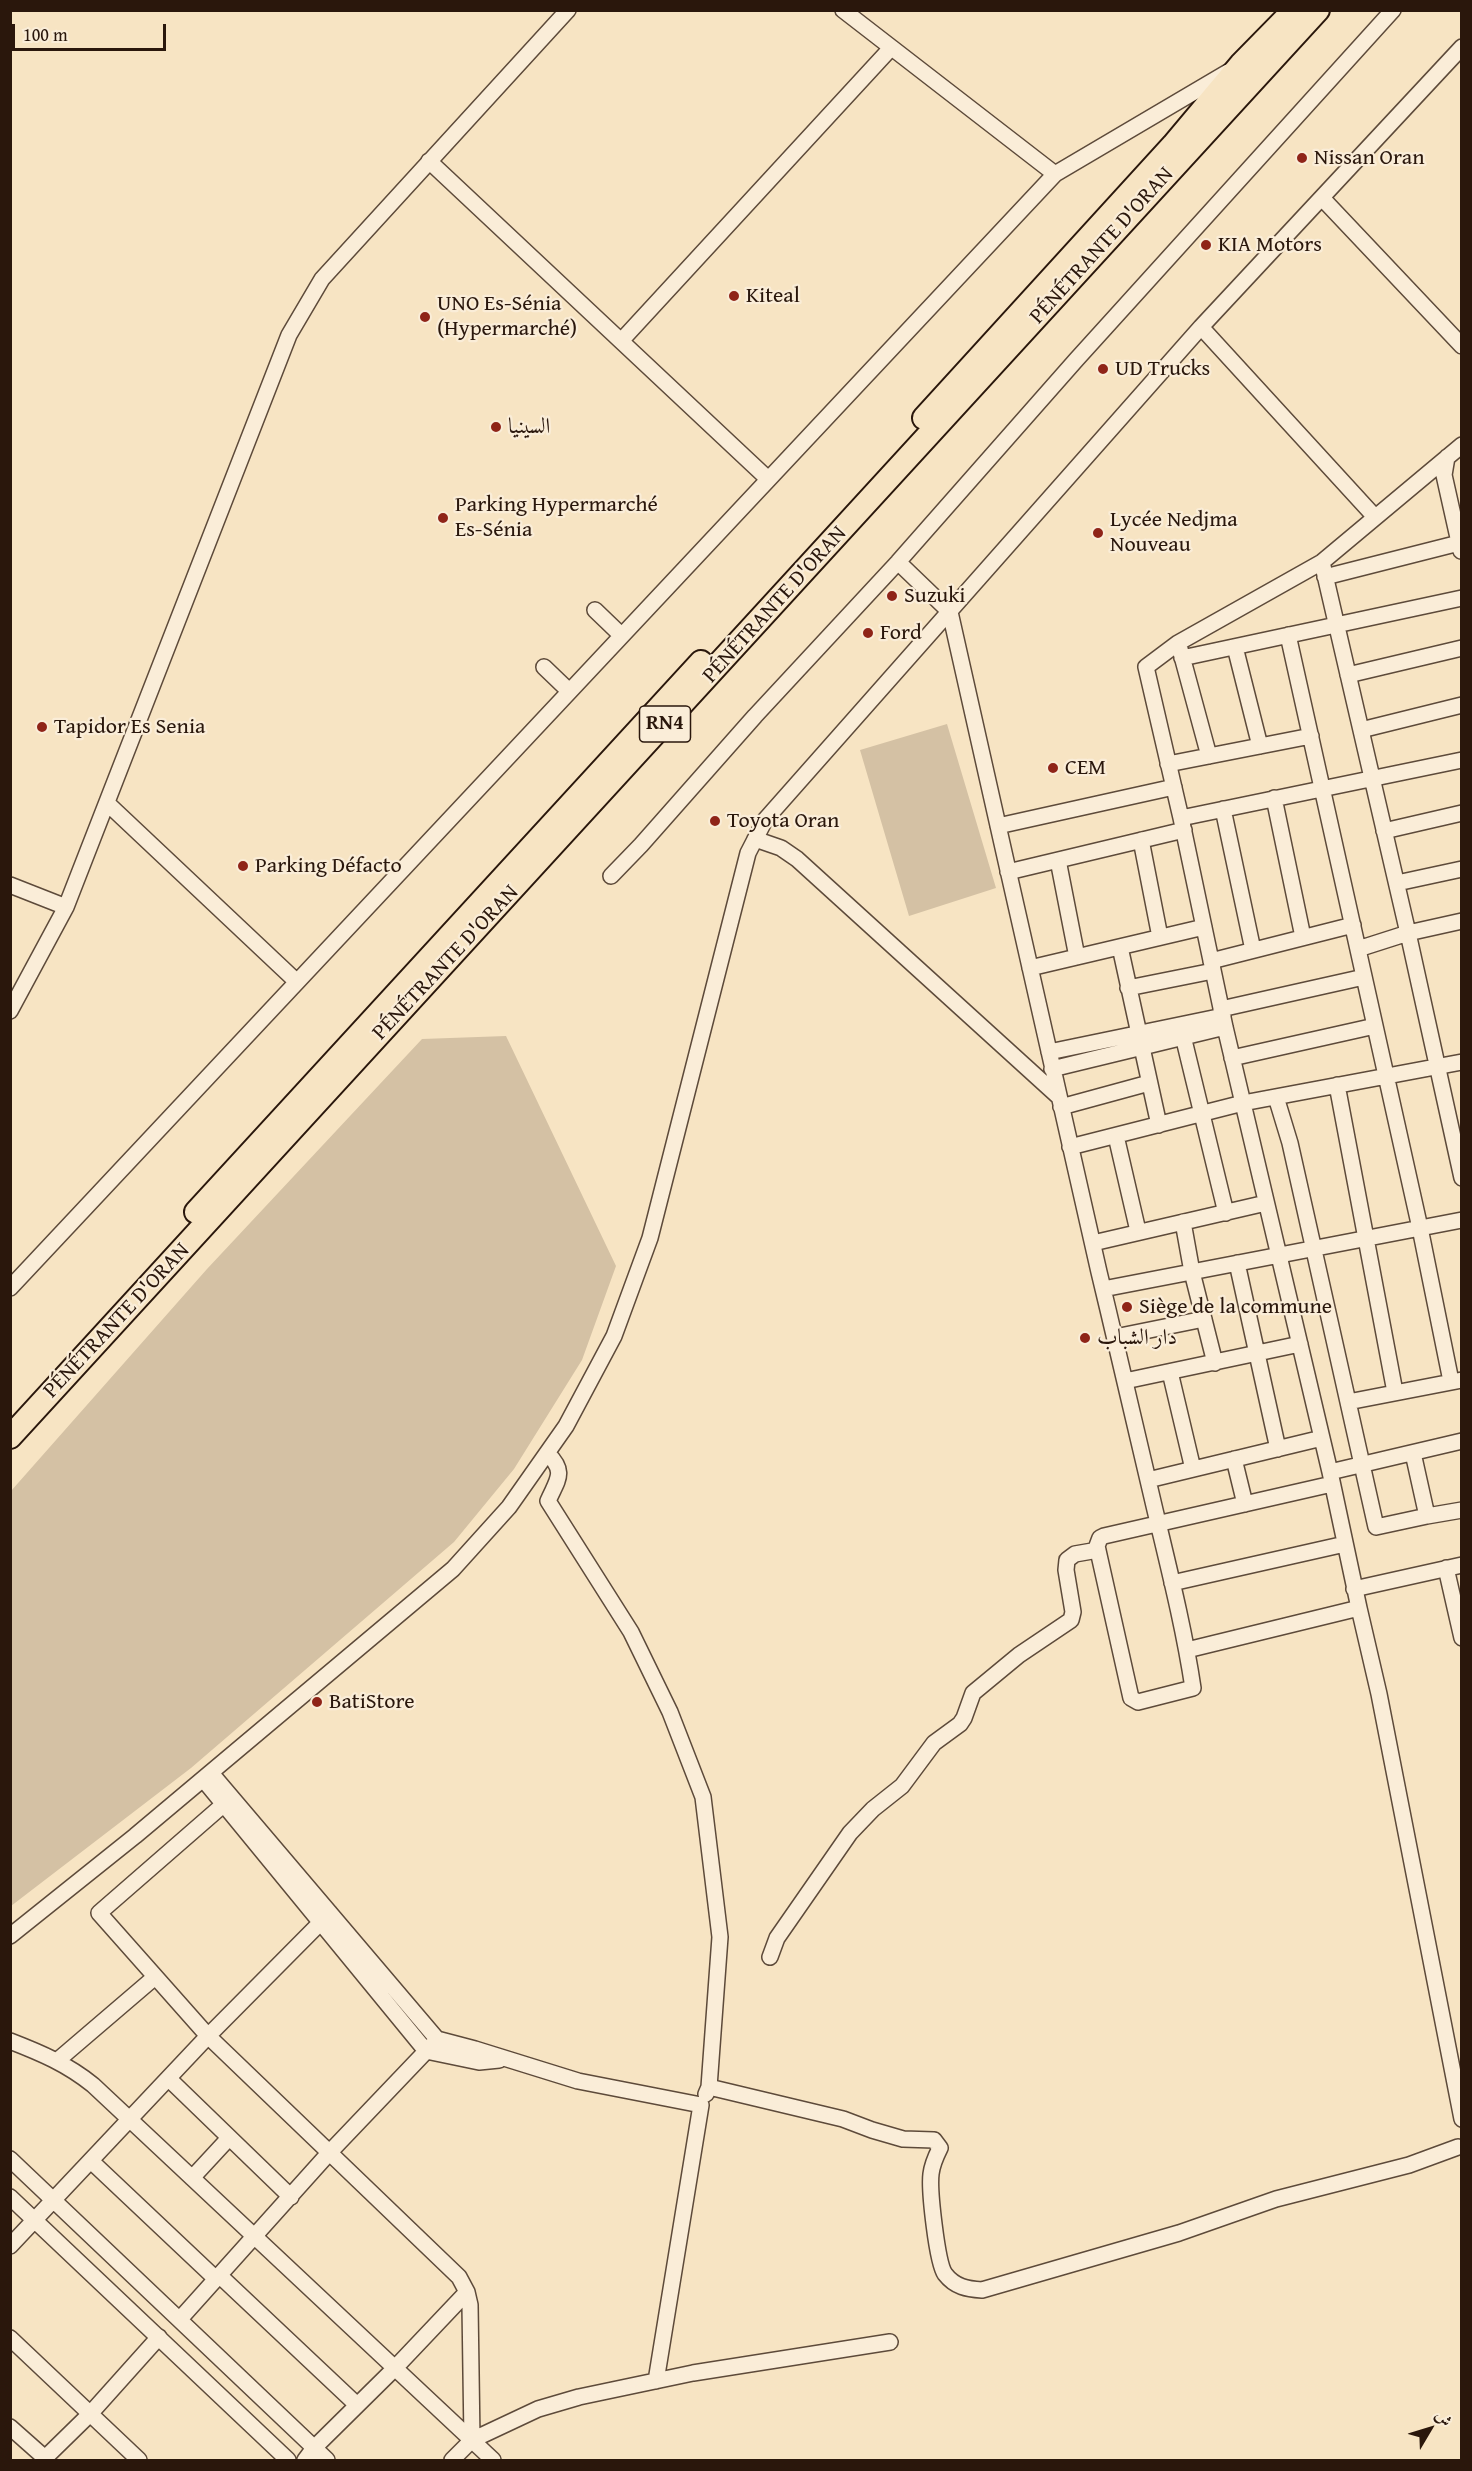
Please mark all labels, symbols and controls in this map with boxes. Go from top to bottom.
scale bar [15,12,170,50]
text: 100 m [23,21,68,48]
place label: Nissan Oran [1314,145,1425,171]
marker: Nissan Oran [1295,151,1309,165]
street label: PÉNÉTRANTE D'ORAN [1025,162,1179,330]
place label: KIA Motors [1218,232,1322,258]
marker: KIA Motors [1199,238,1213,252]
place label: Kiteal [746,283,800,309]
marker: Kiteal [727,289,741,303]
place label: UNO Es-Sénia (Hypermarché) [437,291,577,342]
marker: UNO Es-Sénia (Hypermarché) [418,310,432,324]
place label: UD Trucks [1115,356,1210,382]
marker: UD Trucks [1096,362,1110,376]
place label: السينيا [508,414,550,440]
marker: السينيا [489,420,503,434]
place label: Parking Hypermarché Es-Sénia [455,492,658,544]
place label: Lycée Nedjma Nouveau [1110,507,1238,558]
marker: Parking Hypermarché Es-Sénia [436,511,450,525]
street label: PÉNÉTRANTE D'ORAN [698,521,852,689]
marker: Lycée Nedjma Nouveau [1091,526,1105,540]
place label: Suzuki [904,583,966,609]
marker: Suzuki [885,589,899,603]
place label: Ford [880,620,922,646]
marker: Ford [861,626,875,640]
road number: RN4 [640,706,690,742]
place label: Tapidor Es Senia [54,714,205,740]
marker: Tapidor Es Senia [35,720,49,734]
place label: CEM [1065,755,1106,781]
marker: CEM [1046,761,1060,775]
place label: Toyota Oran [727,808,839,834]
marker: Toyota Oran [708,814,722,828]
place label: Parking Défacto [255,853,402,879]
marker: Parking Défacto [236,859,250,873]
street label: PÉNÉTRANTE D'ORAN [367,880,525,1046]
street label: PÉNÉTRANTE D'ORAN [38,1238,196,1404]
place label: Siège de la commune [1139,1294,1332,1320]
marker: Siège de la commune [1120,1300,1134,1314]
place label: دار الشباب [1097,1325,1177,1351]
marker: دار الشباب [1078,1331,1092,1345]
place label: BatiStore [329,1689,415,1715]
marker: BatiStore [310,1695,324,1709]
north arrow [1400,2399,1460,2459]
text: ش [1430,2404,1459,2432]

